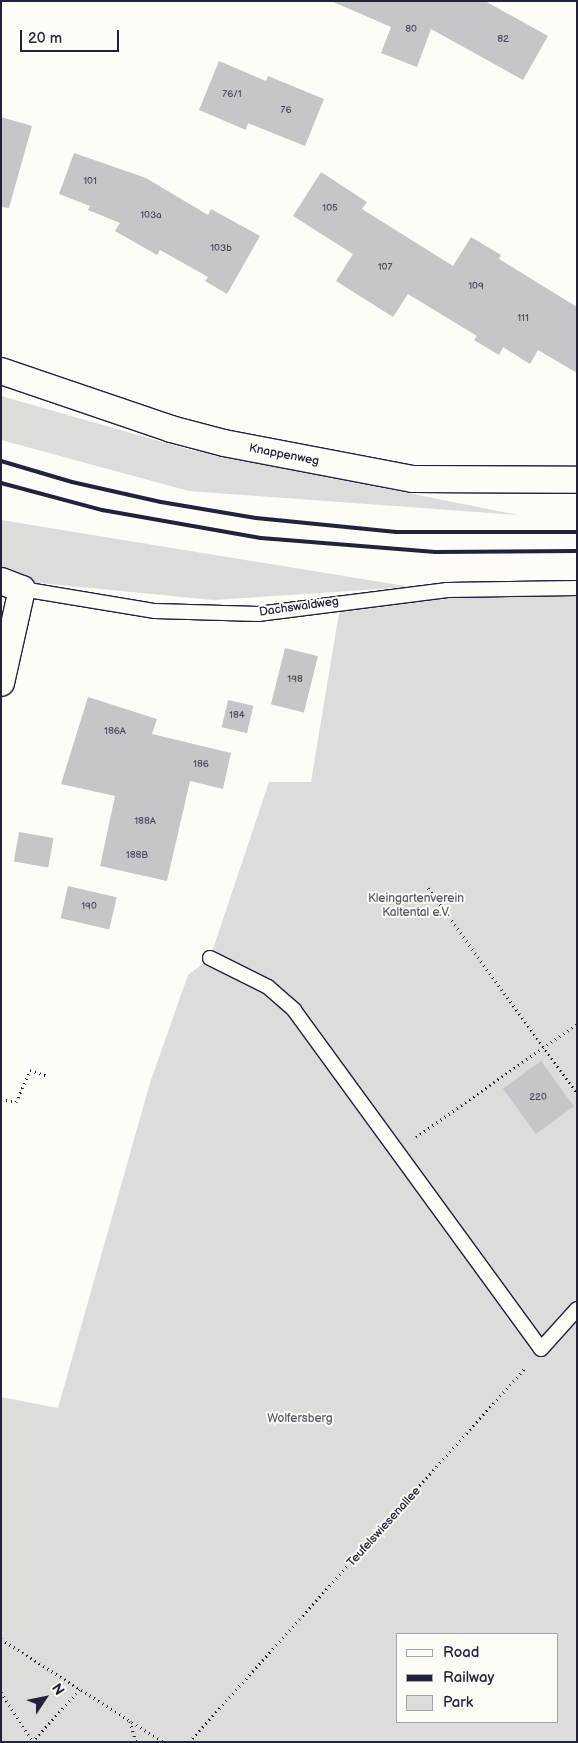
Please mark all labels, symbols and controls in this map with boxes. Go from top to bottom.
scale bar [22,20,121,52]
house number: 80 [405,24,417,36]
text: 20 m [28,29,62,48]
house number: 82 [497,34,509,46]
house number: 76/1 [222,89,242,101]
house number: 76 [280,105,292,117]
house number: 101 [83,176,97,188]
house number: 105 [322,203,338,215]
house number: 103a [140,210,162,222]
house number: 103b [210,243,232,255]
house number: 107 [378,262,392,274]
house number: 109 [468,281,484,293]
house number: 111 [517,313,529,325]
street label: Knappenweg [248,441,320,469]
street label: Dachswaldweg [258,594,340,620]
house number: 198 [287,674,303,686]
house number: 184 [229,710,245,722]
house number: 186A [104,726,126,738]
house number: 186 [193,759,209,771]
house number: 188A [134,816,156,828]
house number: 188B [126,850,148,862]
park label: Kleingartenverein Kaltental e.V. [368,892,464,920]
house number: 190 [81,901,97,913]
house number: 220 [529,1092,547,1104]
park label: Wolfersberg [267,1412,333,1426]
street label: Teufelswiesenallee [344,1484,424,1570]
legend [396,1633,558,1723]
text: Road [443,1643,479,1662]
text: Railway [443,1668,494,1687]
north arrow [20,1673,70,1723]
text: N [48,1680,68,1698]
text: Park [443,1693,473,1712]

